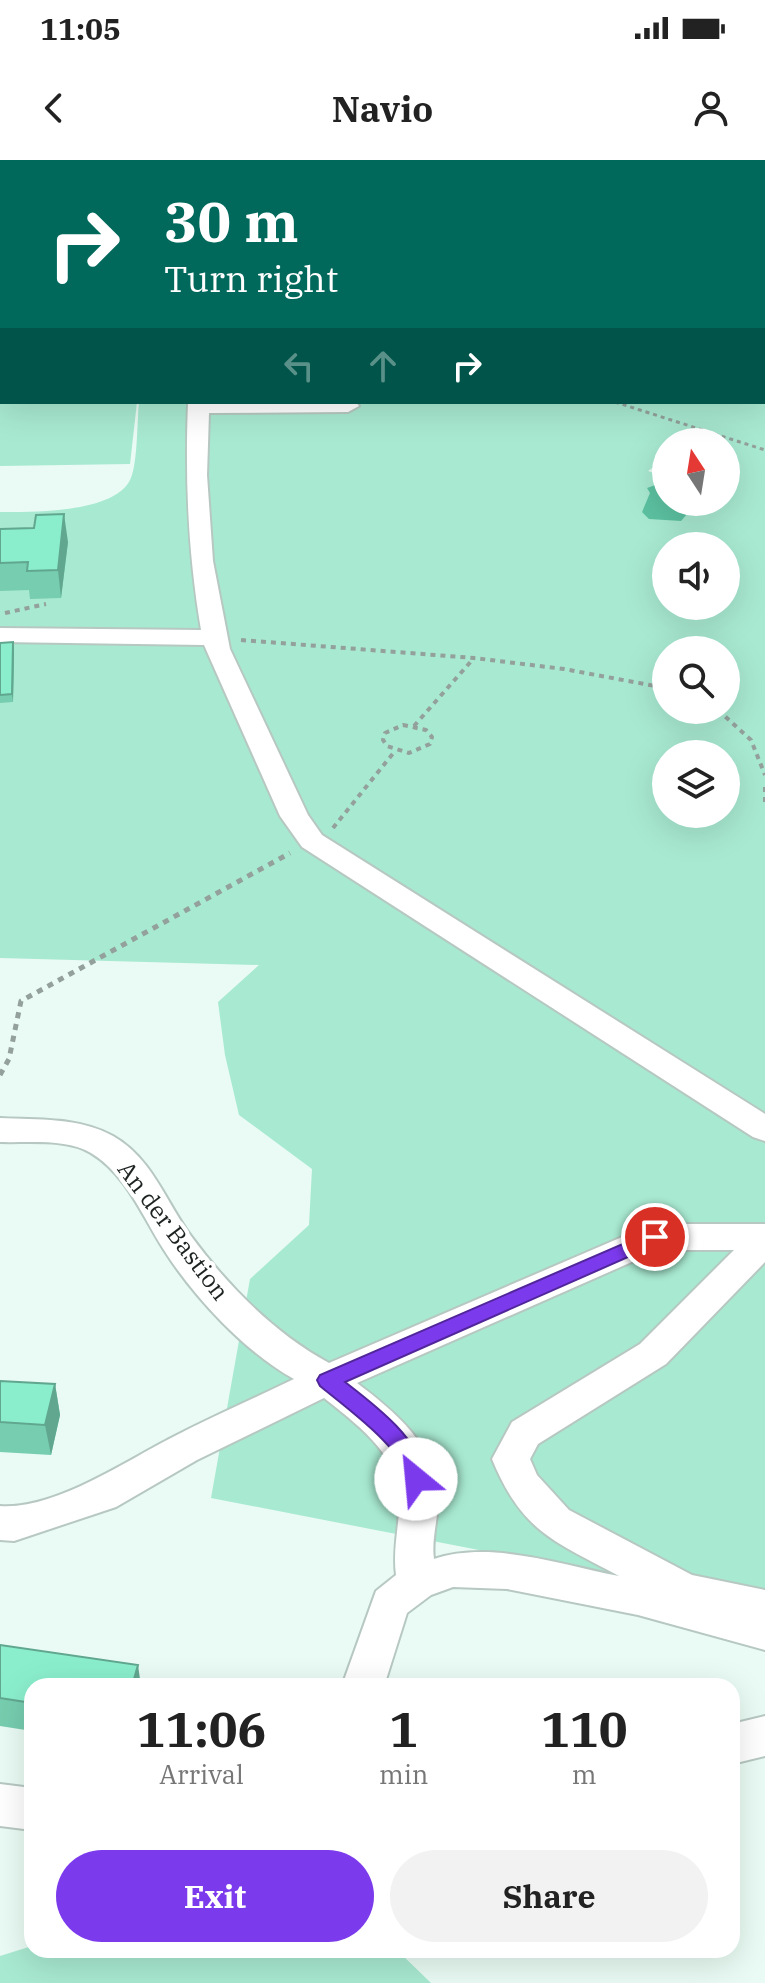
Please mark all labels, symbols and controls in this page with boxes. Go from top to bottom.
text: 11:05 [40,9,121,48]
text: Navio [332,85,433,132]
icon: back [32,86,76,130]
icon: person [689,86,733,130]
text: 30 m [164,185,299,257]
icon: right [32,192,136,296]
text: Turn right [164,255,338,302]
icon: left [277,344,321,388]
icon: ahead [361,344,405,388]
icon: right [445,344,489,388]
north arrow [652,428,740,516]
map controls [652,428,740,828]
button: sound [652,532,740,620]
button: search [652,636,740,724]
button: layers [652,740,740,828]
street label: An der Bastion [111,1154,237,1307]
pin [621,1203,689,1271]
icon: arrive [633,1215,677,1259]
position arrow [374,1437,458,1521]
text: 11:06 [137,1698,266,1760]
text: 1 [389,1698,418,1760]
text: 110 [541,1698,627,1760]
text: Arrival [159,1757,244,1791]
text: min [379,1757,428,1791]
text: m [572,1757,597,1791]
button: Exit [56,1850,374,1942]
button: Share [390,1850,708,1942]

